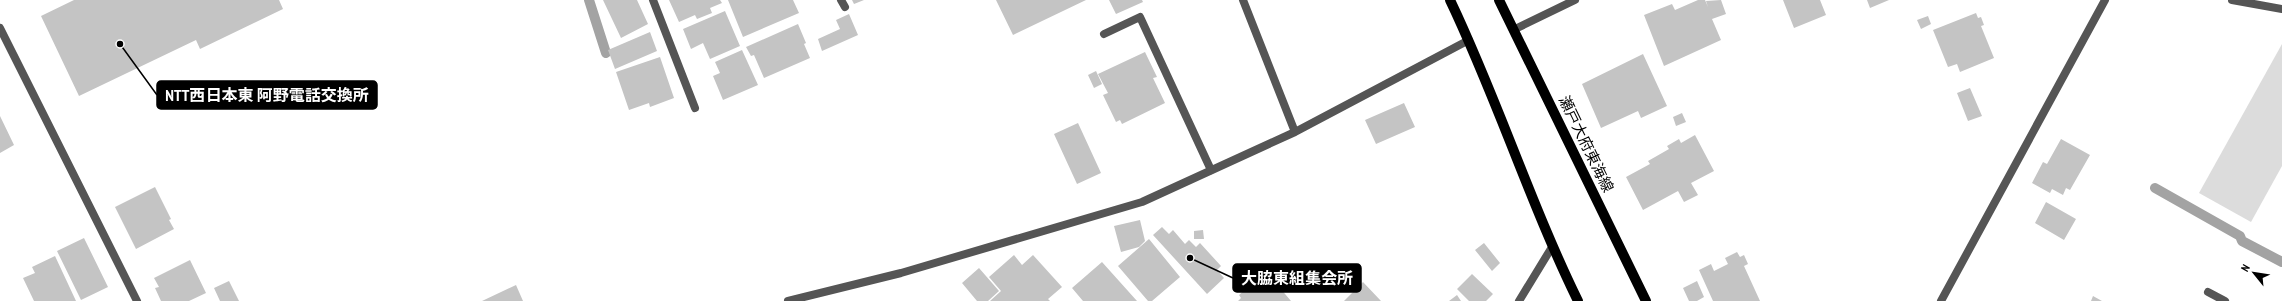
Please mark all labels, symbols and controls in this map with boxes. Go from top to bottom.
callout: NTT西日本東 阿野電話交換所 [157,81,377,109]
text: NTT西日本東 阿野電話交換所 [165,85,369,105]
street label: 瀬戸大府東海線 [1555,92,1618,195]
north arrow [2234,253,2274,293]
text: N [2238,262,2253,274]
callout: 大脇東組集会所 [1233,264,1361,292]
text: 大脇東組集会所 [1241,268,1353,288]

